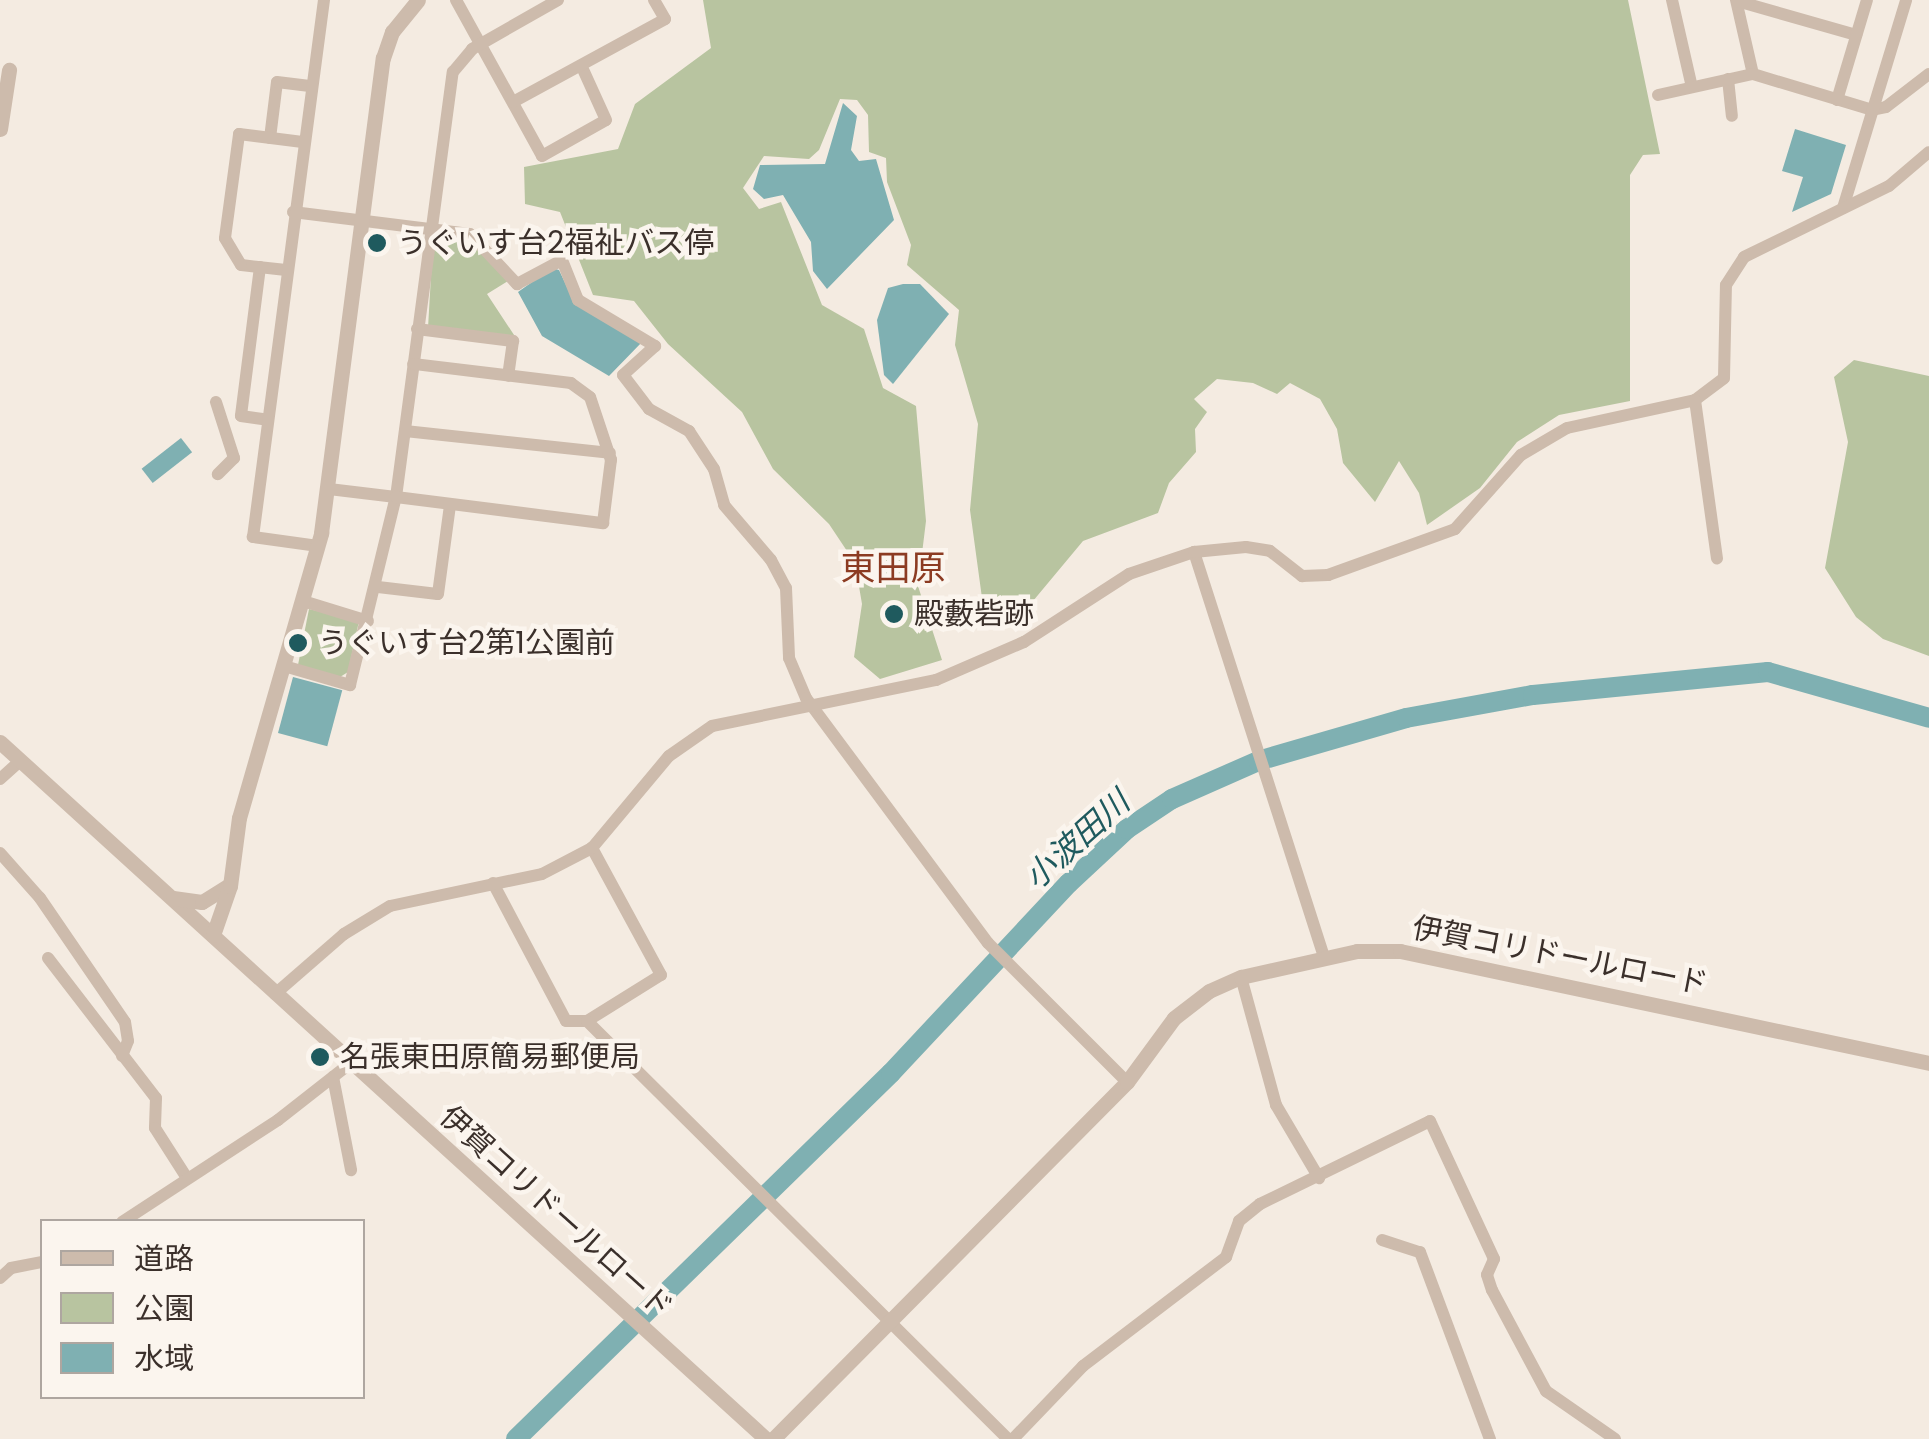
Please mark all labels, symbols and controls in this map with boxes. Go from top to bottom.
place label: うぐいす台2福祉バス停 [397,225,714,261]
marker: うぐいす台2福祉バス停 [366,232,388,254]
district label: 東田原 [841,547,945,589]
place label: 殿藪砦跡 [914,596,1034,632]
marker: 殿藪砦跡 [883,603,905,625]
place label: うぐいす台2第1公園前 [318,625,615,661]
marker: うぐいす台2第1公園前 [287,632,309,654]
water label: 小波田川 [1017,783,1137,897]
street label: 伊賀コリドールロード [1409,910,1711,1002]
place label: 名張東田原簡易郵便局 [340,1039,640,1075]
marker: 名張東田原簡易郵便局 [309,1046,331,1068]
street label: 伊賀コリドールロード [432,1098,680,1326]
legend [40,1219,365,1399]
text: 道路 [134,1237,194,1280]
text: 公園 [134,1287,194,1330]
text: 水域 [134,1337,194,1380]

